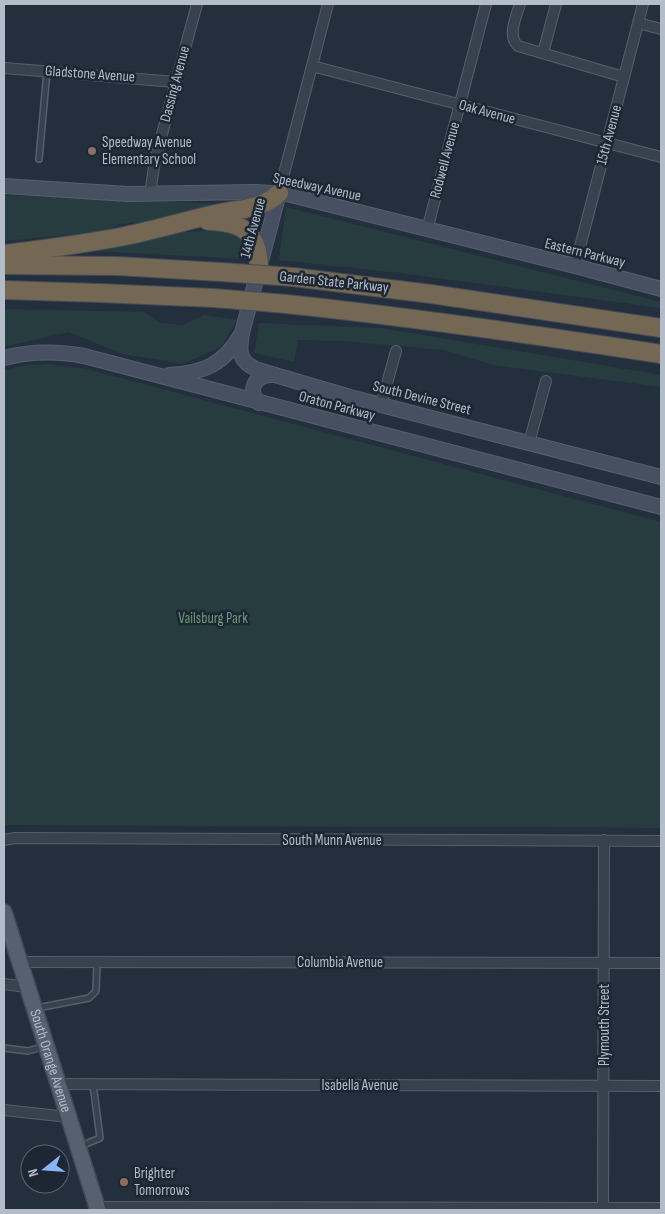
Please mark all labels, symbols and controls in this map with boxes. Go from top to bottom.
street label: Dassing Avenue [156,44,194,124]
street label: Gladstone Avenue [44,61,136,87]
street label: Oak Avenue [457,95,517,129]
street label: 15th Avenue [592,103,626,167]
street label: Rodwell Avenue [426,120,464,200]
place label: Speedway Avenue Elementary School [102,133,196,169]
marker: Speedway Avenue Elementary School [86,145,98,157]
street label: Speedway Avenue [271,168,363,206]
street label: 14th Avenue [236,196,270,260]
street label: Eastern Parkway [543,234,627,272]
street label: Garden State Parkway [279,267,390,297]
street label: South Devine Street [371,377,474,419]
street label: Oraton Parkway [297,387,378,425]
park label: Vailsburg Park [178,609,248,628]
street label: South Munn Avenue [282,831,382,850]
street label: Columbia Avenue [297,953,383,972]
street label: Plymouth Street [595,984,614,1066]
street label: South Orange Avenue [26,1007,76,1115]
street label: Isabella Avenue [322,1076,398,1095]
north arrow [20,1144,70,1194]
place label: Brighter Tomorrows [134,1164,190,1200]
text: N [24,1167,42,1179]
marker: Brighter Tomorrows [118,1176,130,1188]

